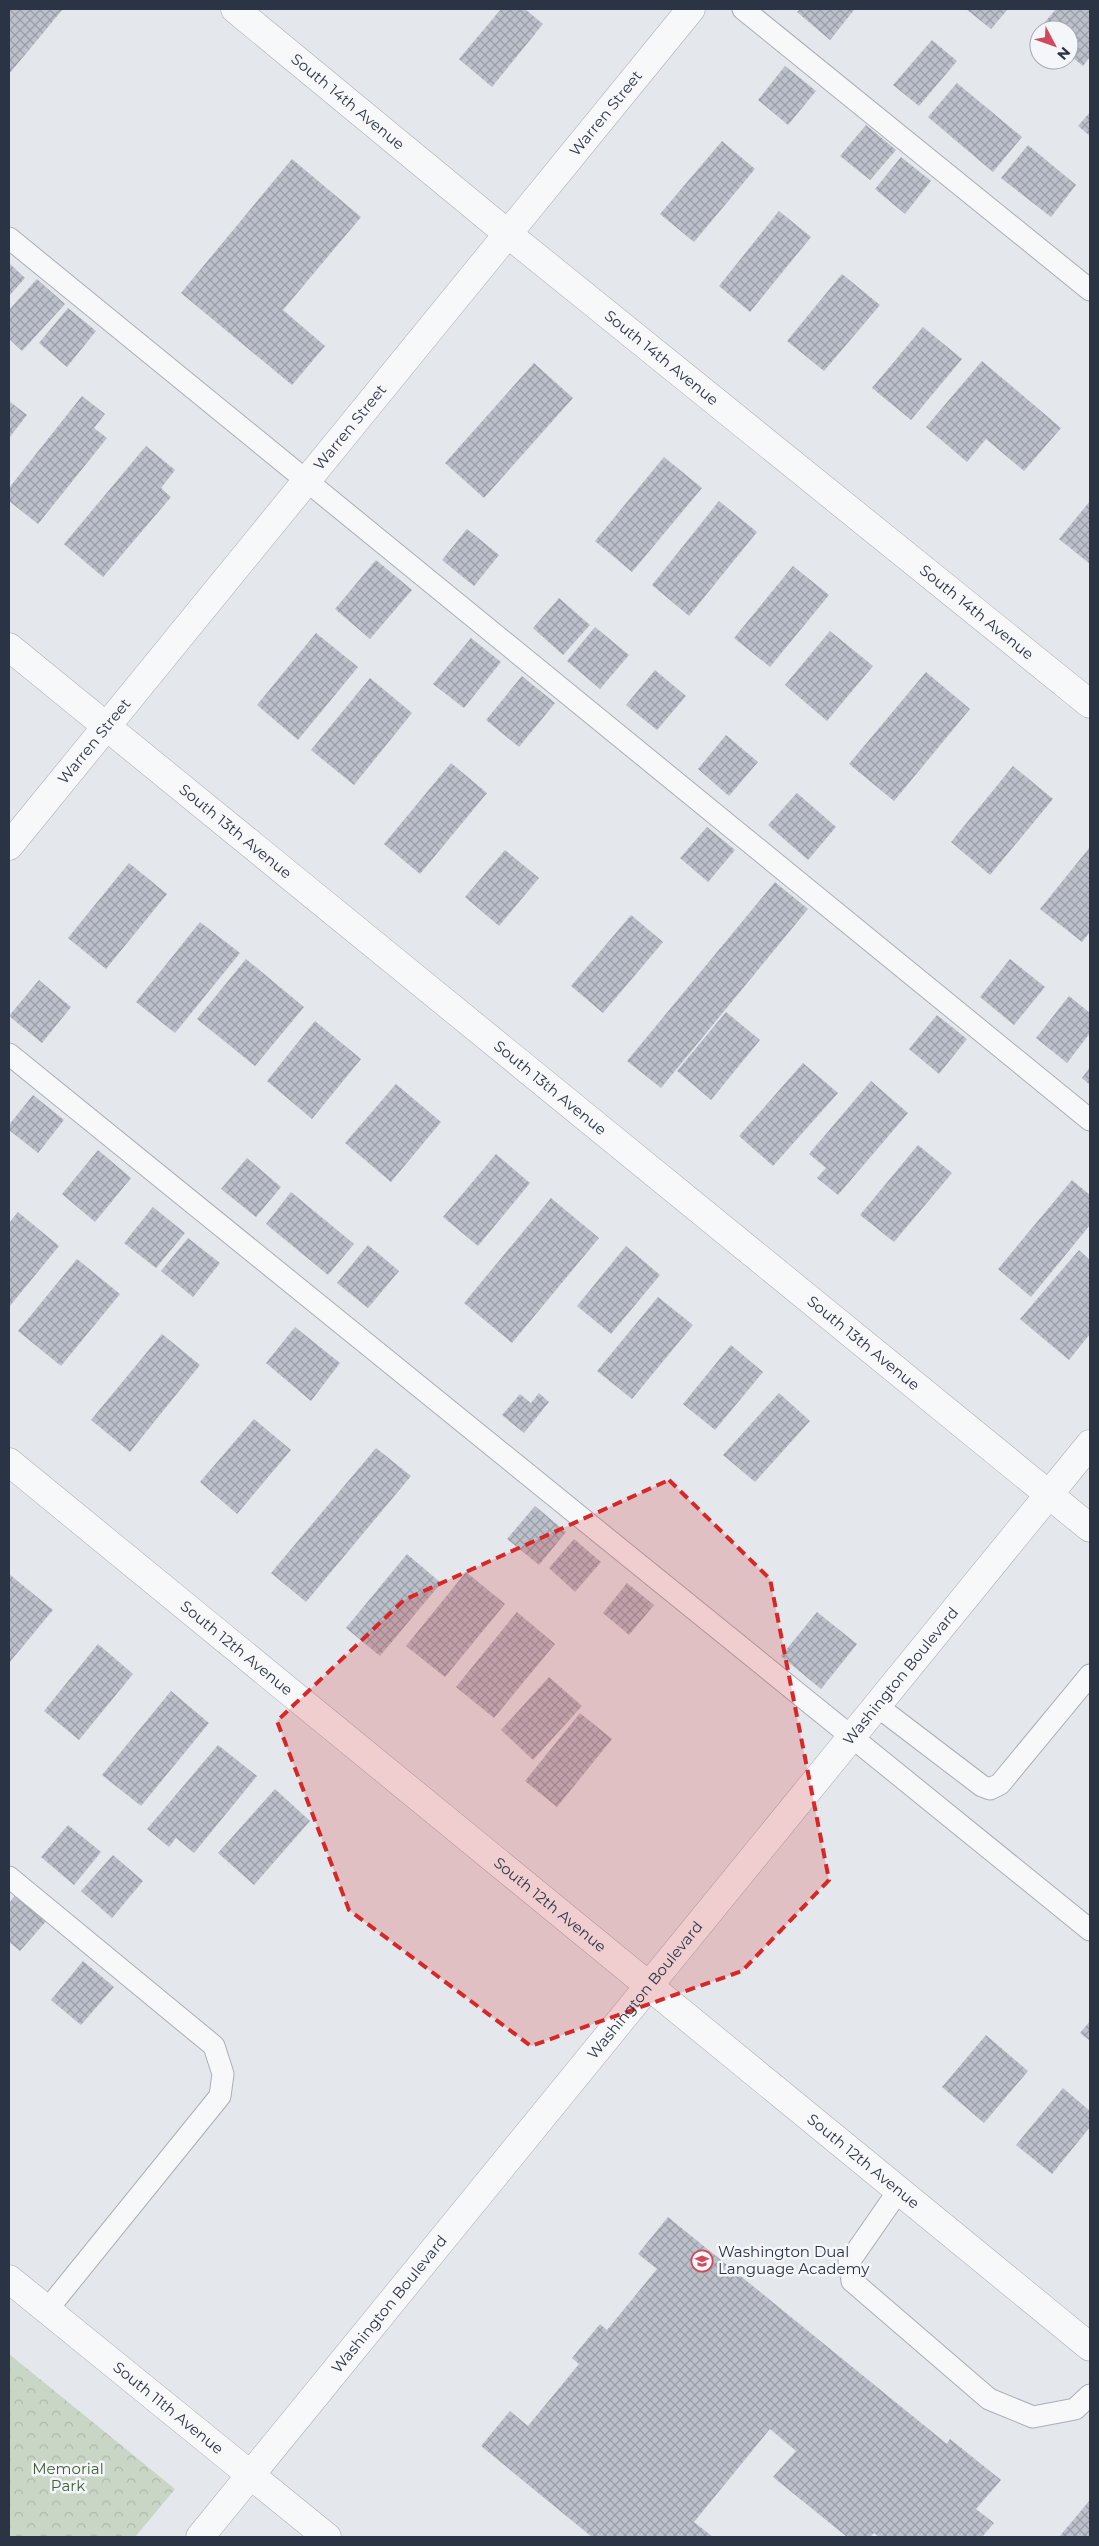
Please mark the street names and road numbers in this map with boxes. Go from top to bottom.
street label: South 14th Avenue [288,49,408,154]
street label: Warren Street [565,66,646,160]
street label: South 14th Avenue [601,306,723,409]
street label: Warren Street [309,380,390,474]
street label: South 14th Avenue [916,560,1038,664]
street label: Warren Street [53,694,134,788]
street label: South 13th Avenue [176,780,296,883]
street label: South 13th Avenue [490,1036,610,1139]
street label: South 13th Avenue [803,1291,924,1394]
street label: South 12th Avenue [177,1596,297,1699]
street label: Washington Boulevard [839,1603,962,1749]
street label: South 12th Avenue [490,1853,610,1956]
street label: Washington Boulevard [583,1917,707,2063]
street label: South 12th Avenue [803,2109,924,2213]
street label: Washington Boulevard [327,2231,451,2377]
street label: South 11th Avenue [110,2357,228,2458]

